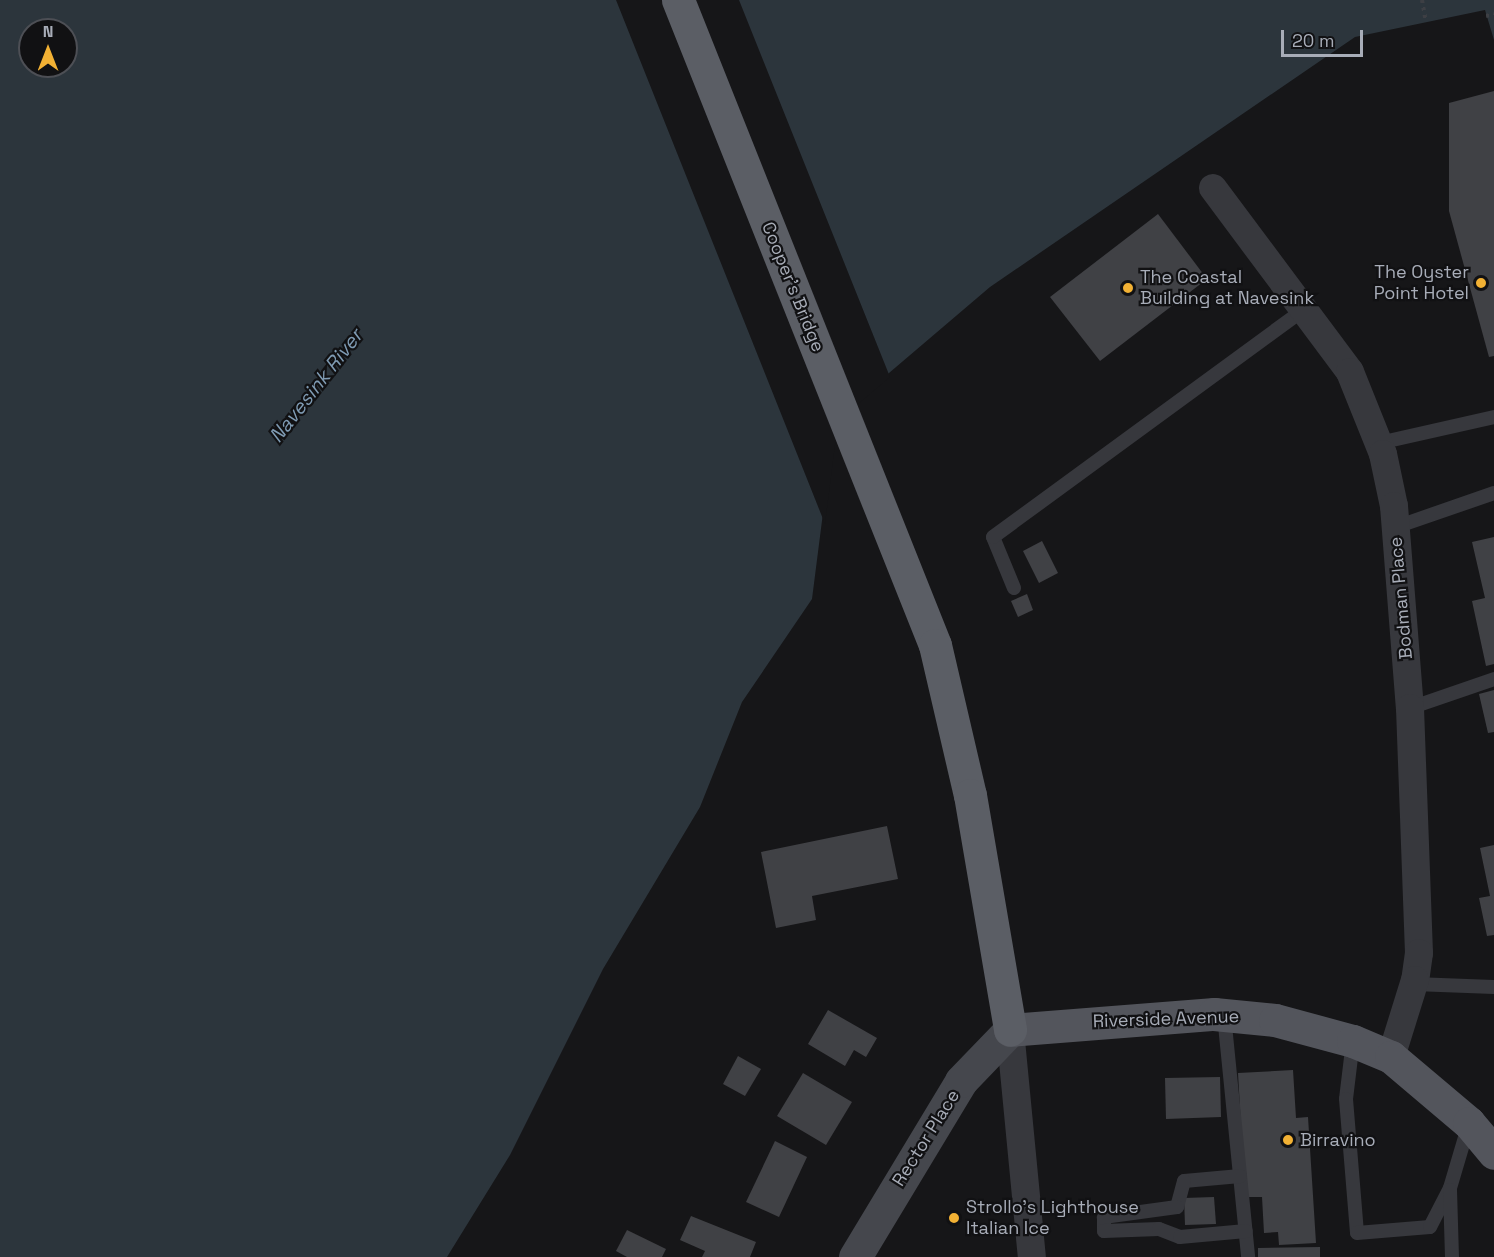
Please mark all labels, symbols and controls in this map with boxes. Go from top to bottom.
north arrow [18,18,78,78]
scale bar [1284,18,1366,56]
text: N [43,21,53,42]
text: 20 m [1292,29,1335,52]
street label: Cooper's Bridge [757,219,829,355]
place label: The Oyster Point Hotel [1374,262,1469,304]
place label: The Coastal Building at Navesink [1140,267,1314,310]
marker: The Oyster Point Hotel [1474,276,1488,290]
marker: The Coastal Building at Navesink [1121,281,1135,295]
water label: Navesink River [264,325,368,447]
street label: Bodman Place [1385,536,1417,660]
street label: Riverside Avenue [1092,1006,1240,1032]
street label: Rector Place [888,1086,964,1190]
place label: Birravino [1300,1129,1376,1151]
marker: Birravino [1281,1133,1295,1147]
place label: Strollo's Lighthouse Italian Ice [966,1197,1139,1240]
marker: Strollo's Lighthouse Italian Ice [947,1211,961,1225]

